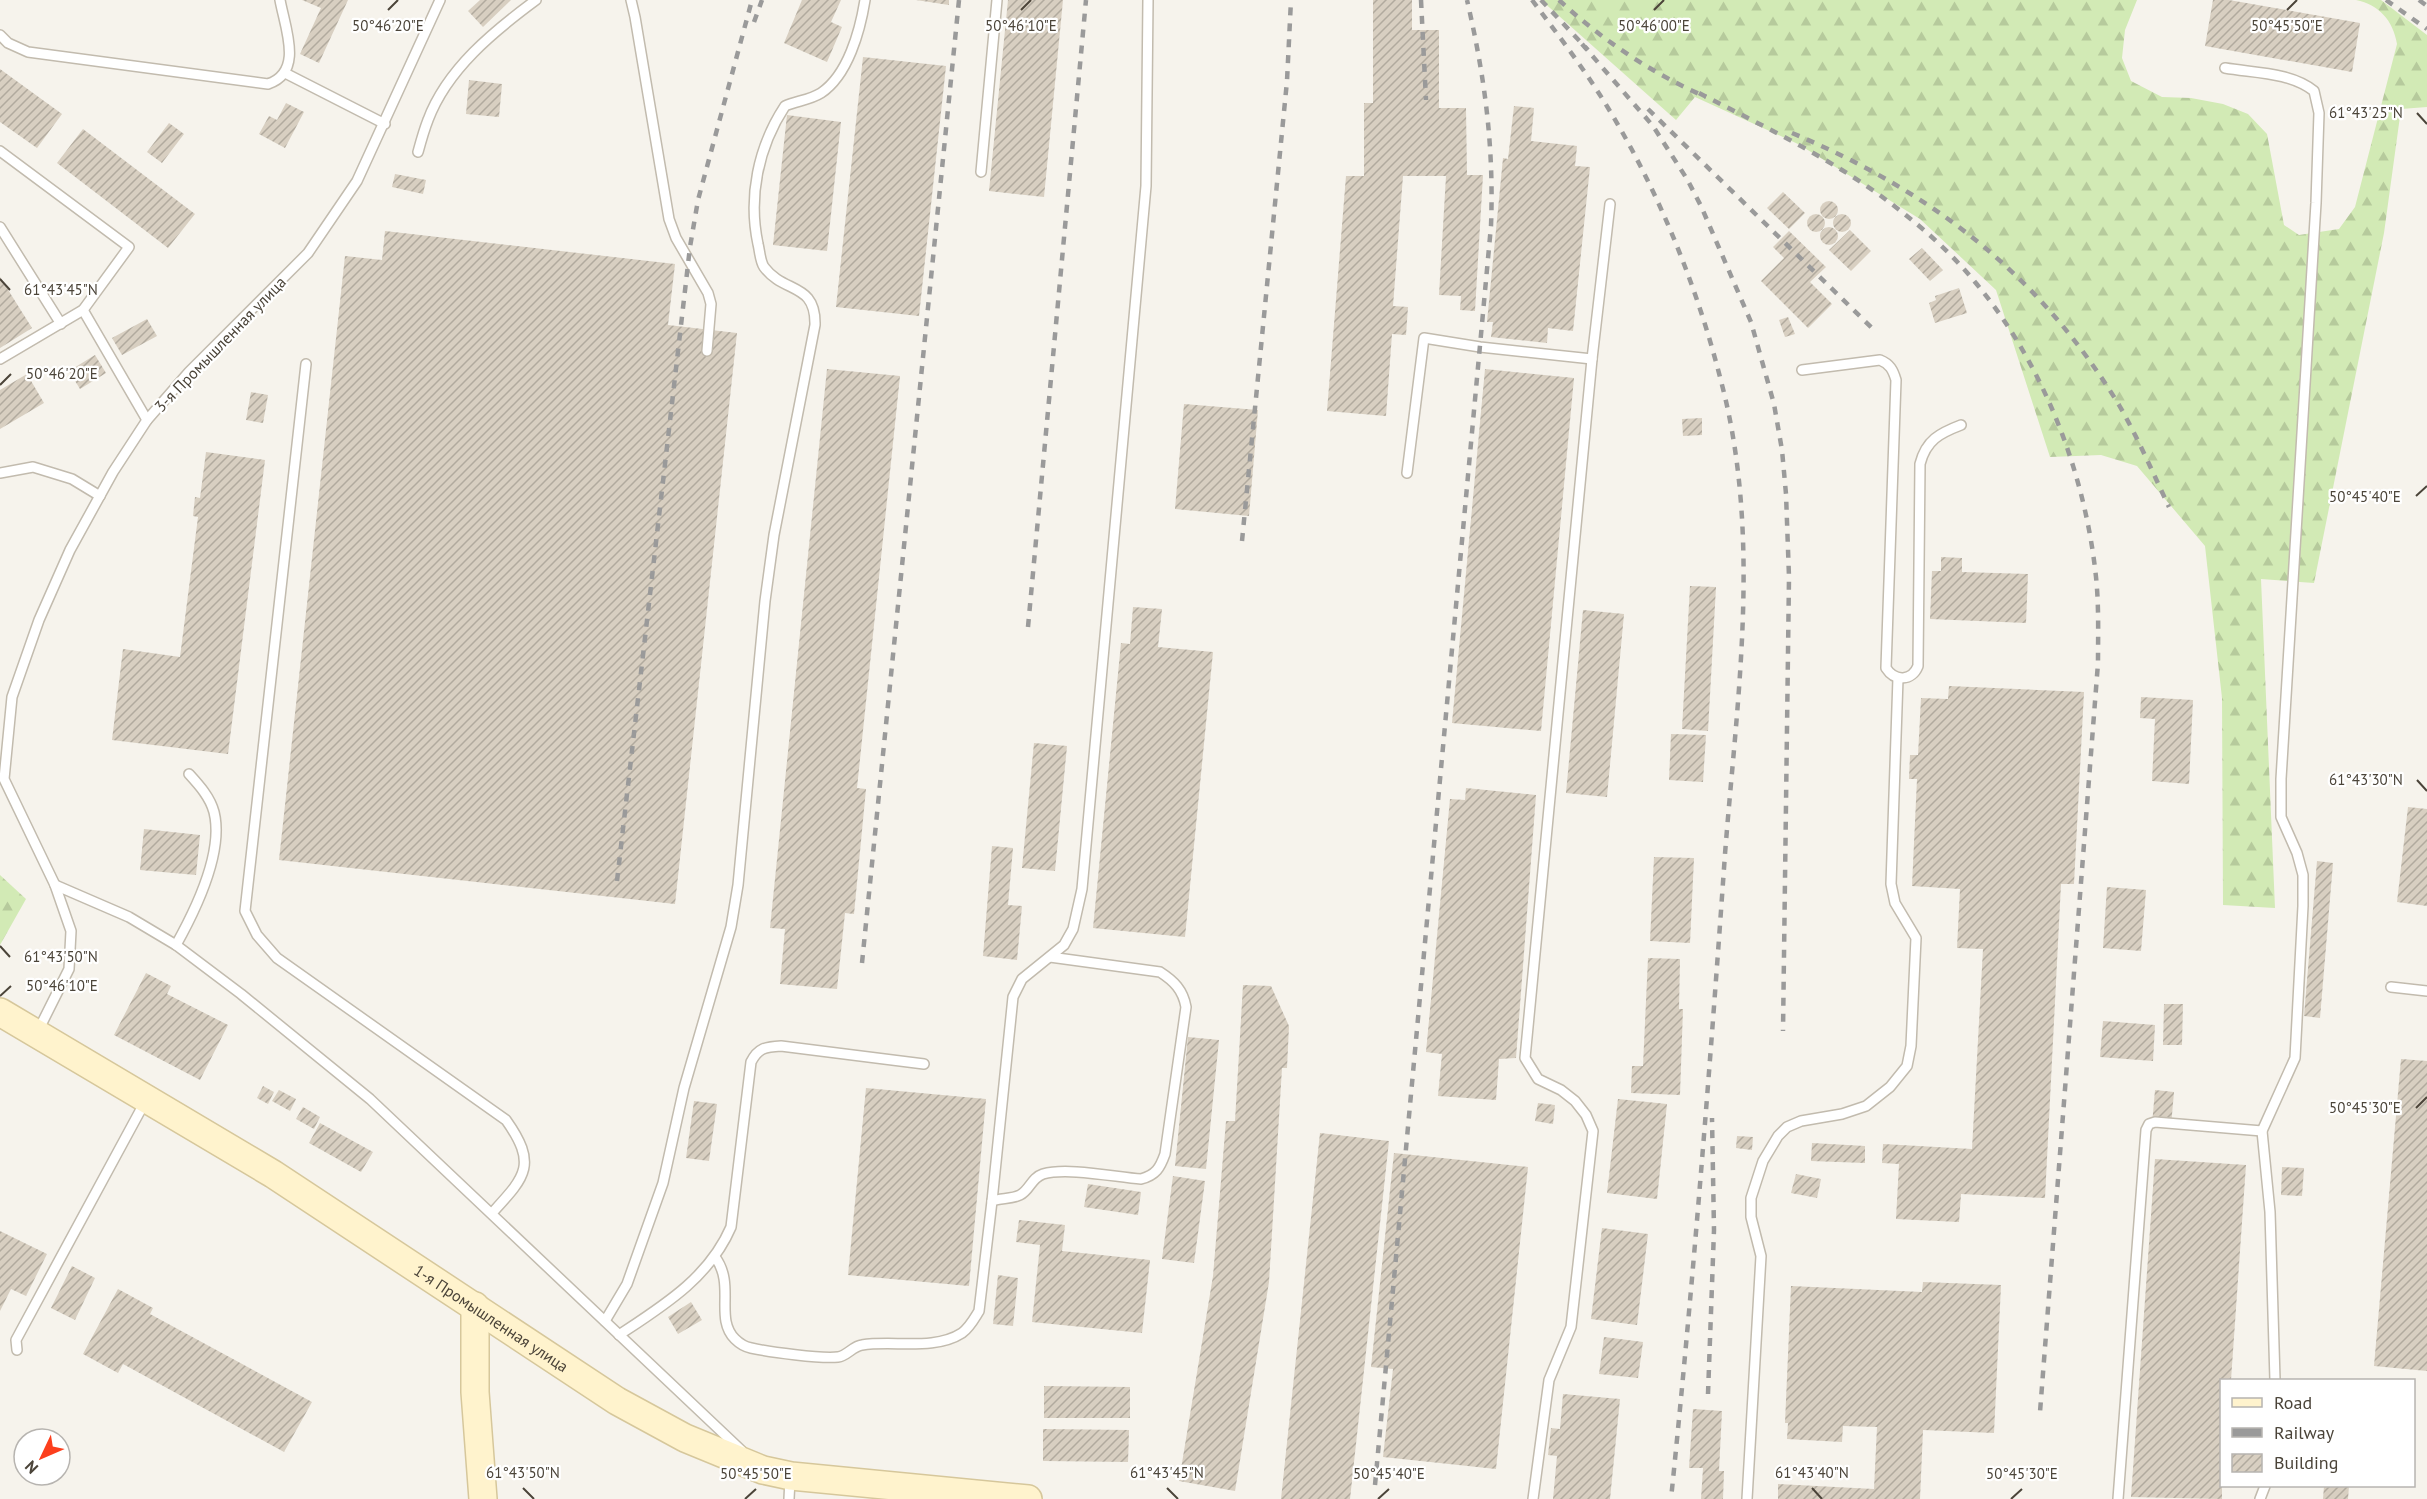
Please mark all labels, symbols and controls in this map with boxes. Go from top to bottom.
text: 50°46'20"E [352,16,424,35]
text: 50°46'10"E [985,16,1057,35]
text: 50°46'00"E [1618,16,1690,35]
text: 50°45'50"E [2251,16,2323,35]
text: 61°43'25"N [2329,103,2403,122]
street label: 3-я Промышленная улица [150,272,290,416]
text: 61°43'45"N [24,280,98,299]
text: 50°46'20"E [26,364,98,383]
text: 50°45'40"E [2329,487,2401,506]
text: 61°43'30"N [2329,770,2403,789]
text: 61°43'50"N [24,947,98,966]
text: 50°46'10"E [26,976,98,995]
text: 50°45'30"E [2329,1098,2401,1117]
street label: 1-я Промышленная улица [410,1260,572,1376]
legend [2220,1379,2415,1487]
text: Road [2274,1391,2312,1414]
text: Railway [2274,1421,2335,1444]
north arrow [12,1427,72,1487]
text: Building [2274,1451,2338,1474]
text: N [20,1457,42,1478]
text: 61°43'50"N [486,1463,560,1482]
text: 61°43'45"N [1130,1463,1204,1482]
text: 61°43'40"N [1775,1463,1849,1482]
text: 50°45'50"E [720,1464,792,1483]
text: 50°45'40"E [1353,1464,1425,1483]
text: 50°45'30"E [1986,1464,2058,1483]

